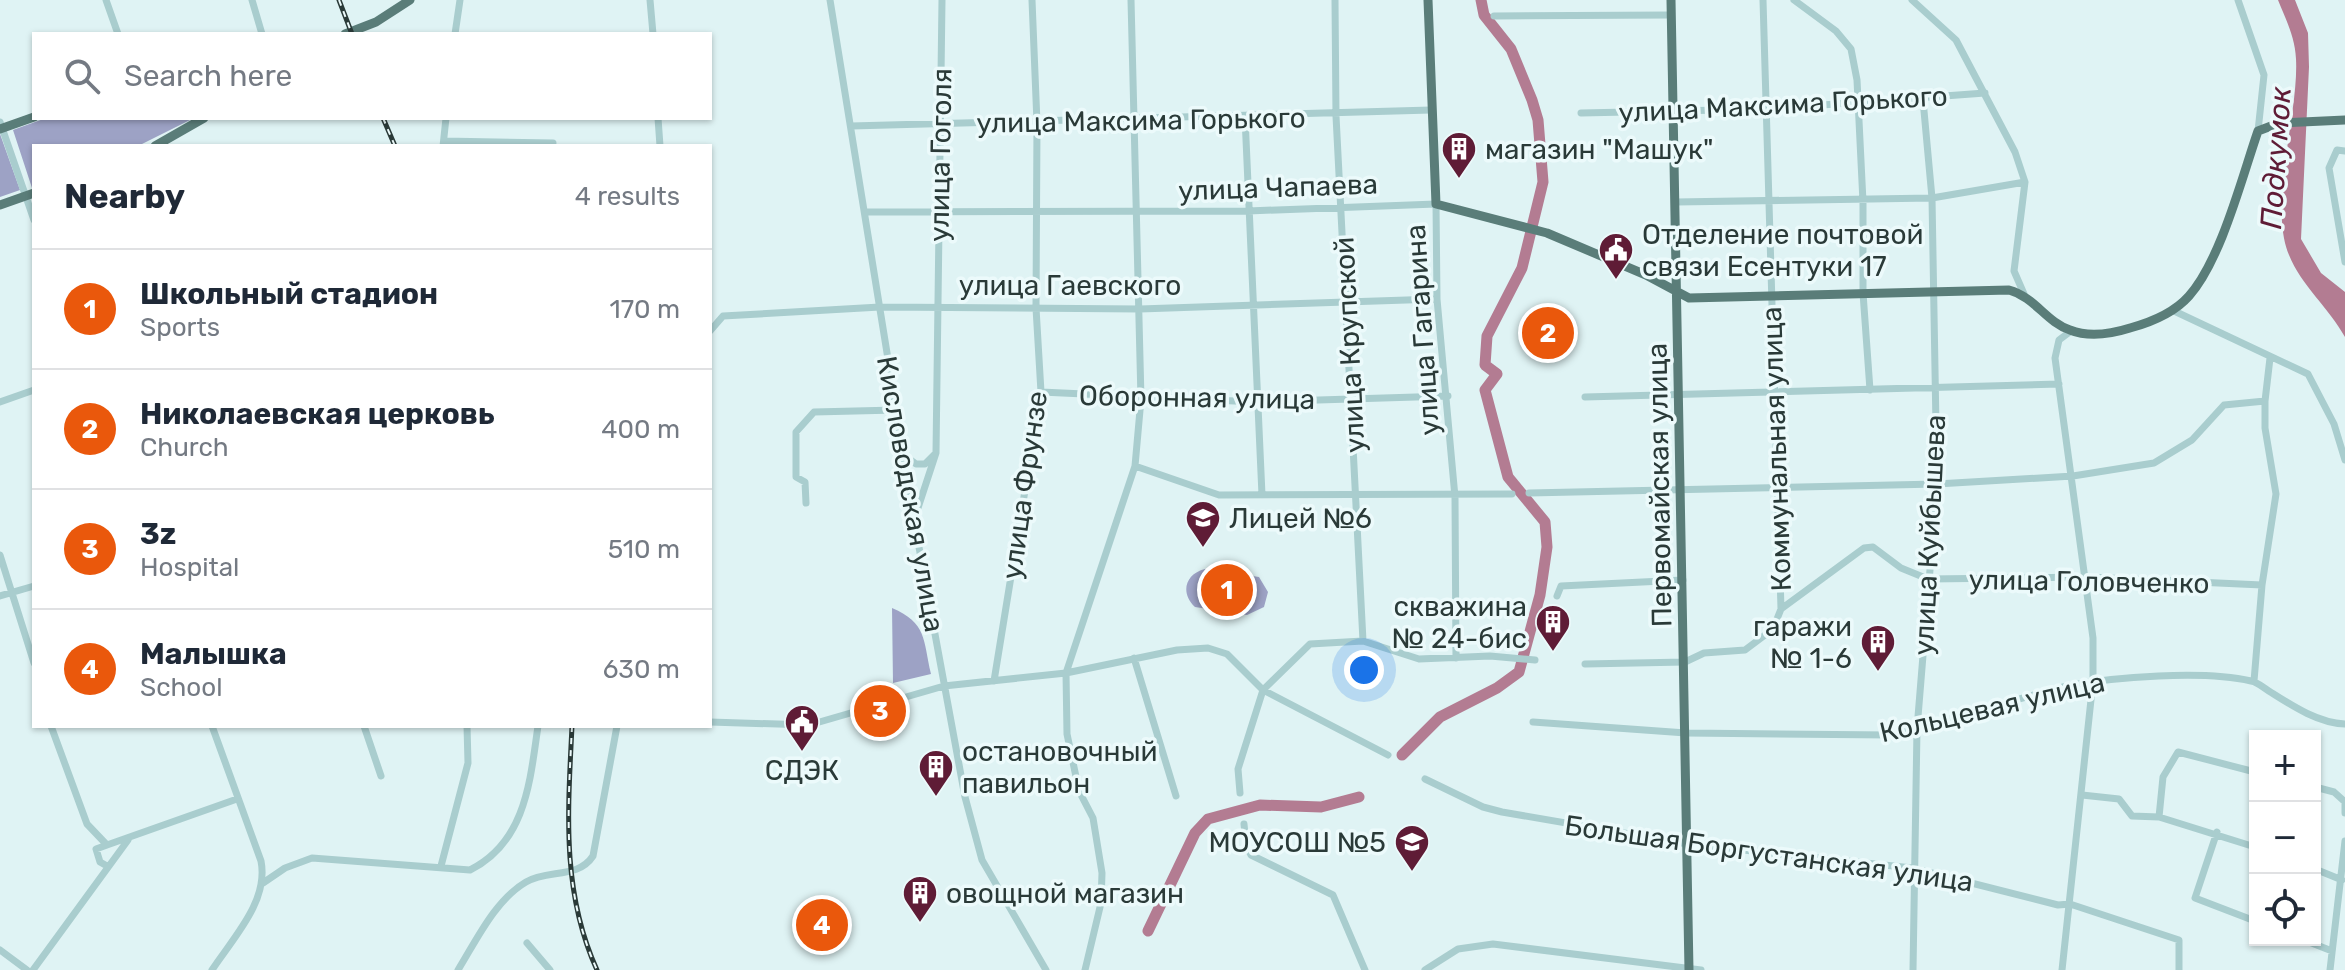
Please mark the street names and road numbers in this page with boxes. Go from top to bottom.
street label: улица Гоголя [922,68,959,242]
street label: улица Максима Горького [1618,79,1948,130]
street label: улица Максима Горького [976,101,1306,140]
street label: улица Чапаева [1177,168,1379,207]
street label: улица Гагарина [1399,223,1446,436]
street label: улица Крупской [1327,236,1372,454]
street label: улица Гаевского [959,269,1181,302]
street label: Коммунальная улица [1755,306,1798,592]
street label: Первомайская улица [1641,343,1678,627]
street label: Кисловодская улица [870,353,951,635]
street label: Оборонная улица [1079,379,1315,416]
street label: улица Фрунзе [995,389,1054,581]
street label: улица Куйбышева [1907,414,1952,656]
street label: улица Головченко [1968,563,2210,600]
street label: Кольцевая улица [1876,666,2108,749]
street label: Большая Боргустанская улица [1563,808,1975,899]

